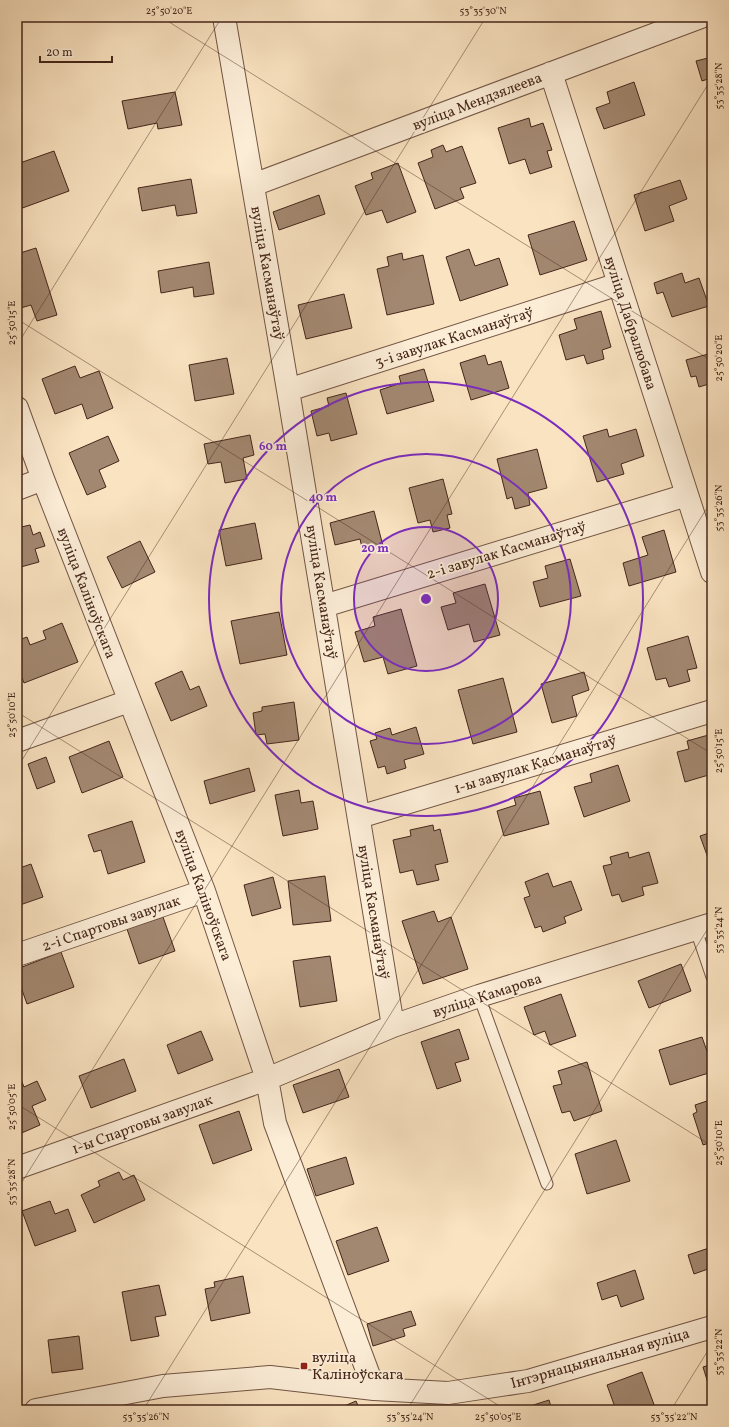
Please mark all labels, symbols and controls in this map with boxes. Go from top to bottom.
text: 25°50'20"E [146,4,192,18]
text: 53°35'30"N [459,4,507,18]
scale bar [40,38,112,64]
text: 20 m [46,45,73,61]
text: 53°35'28"N [712,62,726,109]
street label: вуліца Мендзялеева [410,68,545,137]
street label: вуліца Касманаўтаў [244,205,289,342]
street label: вуліца Дабралюбава [598,254,661,393]
text: 25°50'15"E [5,301,19,345]
street label: 3-і завулак Касманаўтаў [373,303,536,374]
text: 25°50'20"E [712,335,726,381]
text: 60 m [259,439,287,455]
text: 53°35'26"N [712,484,726,531]
text: 40 m [309,490,338,506]
street label: 2-і завулак Касманаўтаў [424,517,589,586]
street label: вуліца Касманаўтаў [300,524,341,661]
street label: вуліца Каліноўскага [51,525,120,662]
text: 20 m [361,541,389,557]
centre of rings [419,592,433,606]
text: 25°50'10"E [5,692,19,738]
text: 25°50'15"E [712,729,726,773]
street label: 1-ы завулак Касманаўтаў [452,731,619,800]
street label: вуліца Каліноўскага [169,827,236,964]
street label: вуліца Касманаўтаў [352,844,393,981]
street label: 2-і Спартовы завулак [40,891,183,958]
text: 53°35'24"N [712,906,726,954]
street label: вуліца Камарова [430,969,545,1024]
text: 25°50'05"E [5,1084,19,1130]
street label: 1-ы Спартовы завулак [69,1090,216,1161]
text: 25°50'10"E [712,1120,726,1166]
text: 53°35'28"N [5,1158,19,1205]
street label: Інтэрнацыянальная вуліца [508,1324,692,1395]
text: 53°35'22"N [712,1328,726,1375]
place label: вуліца Каліноўскага [312,1348,403,1386]
marker: вуліца Каліноўскага [299,1361,309,1371]
text: 53°35'26"N [123,1410,170,1424]
text: 53°35'24"N [386,1410,434,1424]
text: 25°50'05"E [475,1410,521,1424]
text: 53°35'22"N [651,1410,698,1424]

